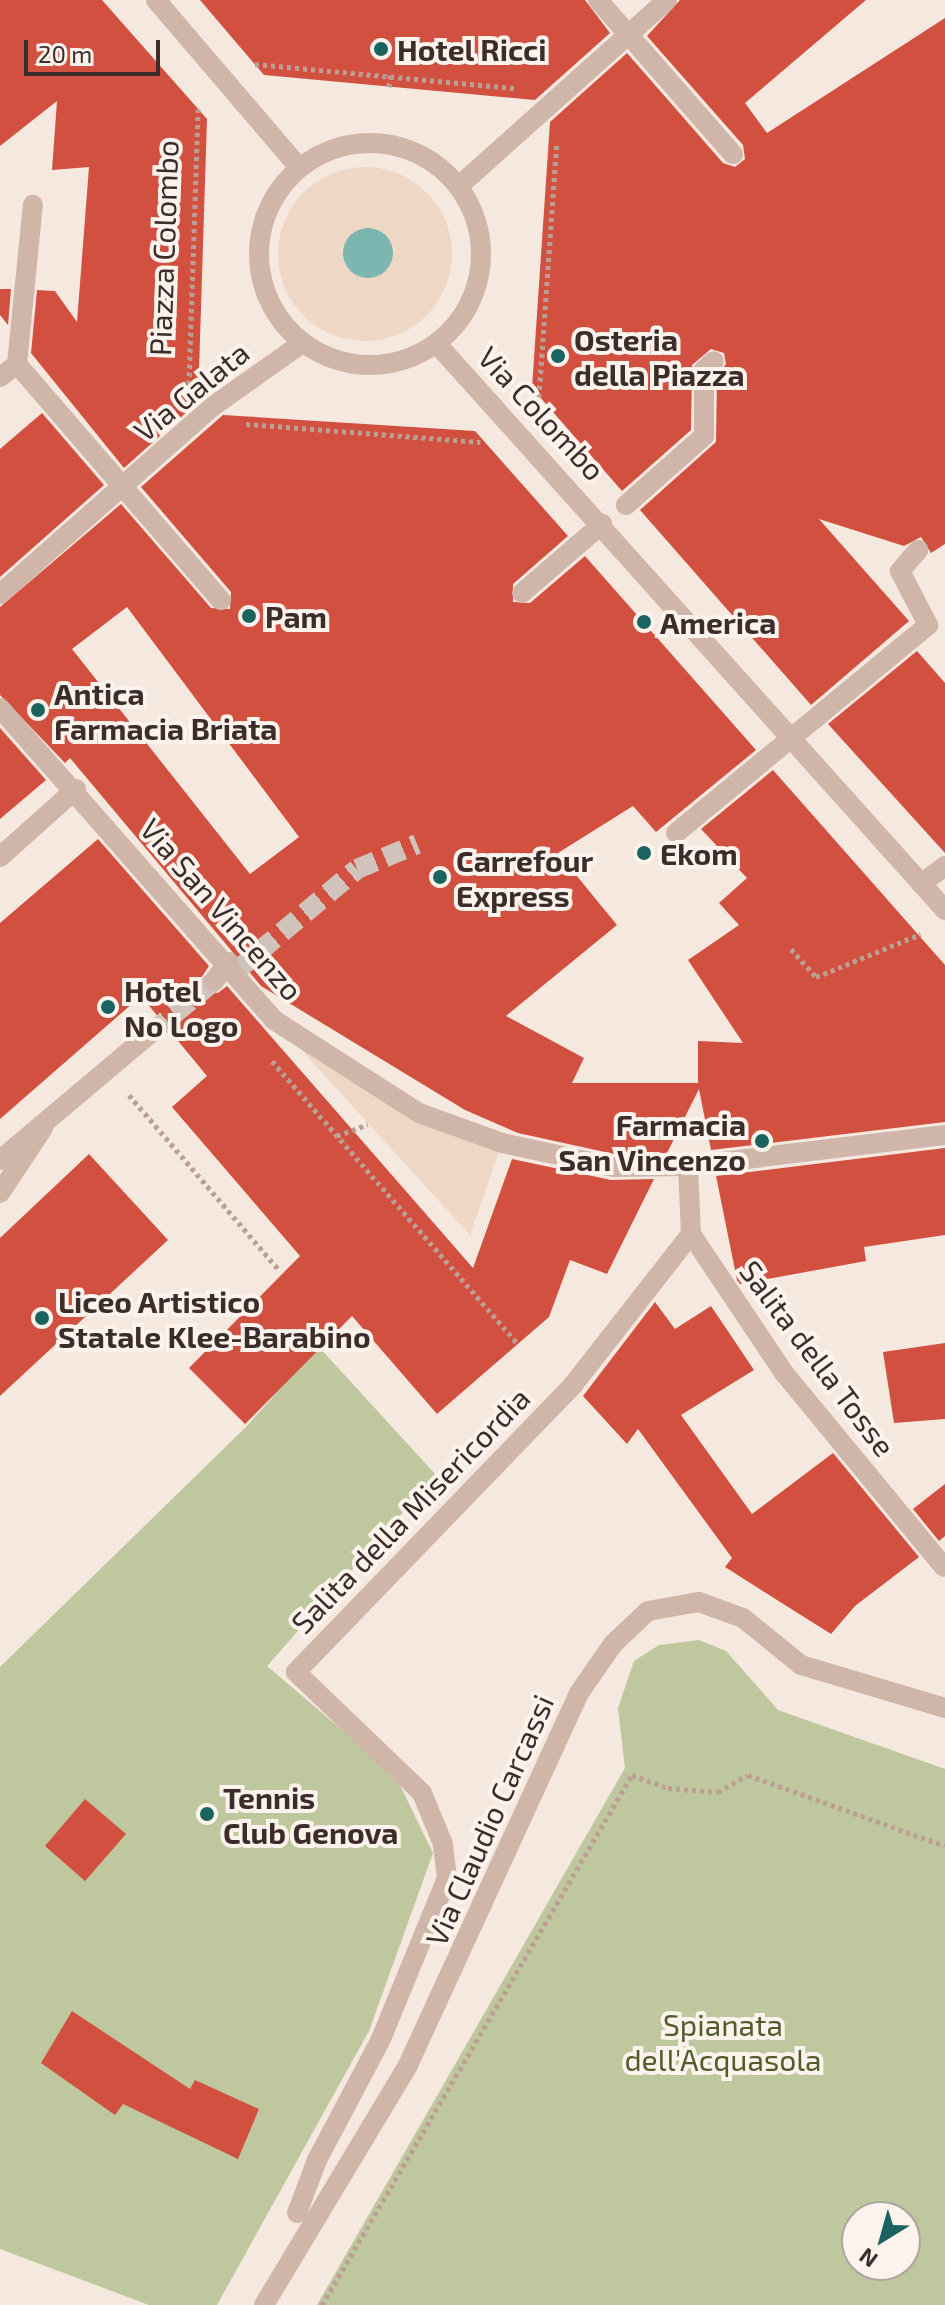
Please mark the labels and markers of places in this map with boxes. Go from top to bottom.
place label: Hotel Ricci [397,31,547,67]
marker: Hotel Ricci [372,40,390,58]
place label: Osteria della Piazza [574,321,745,392]
marker: Osteria della Piazza [549,347,567,365]
place label: Pam [265,598,327,634]
place label: America [660,604,776,640]
marker: Pam [240,607,258,625]
marker: America [635,613,653,631]
place label: Antica Farmacia Briata [54,675,277,746]
marker: Antica Farmacia Briata [29,701,47,719]
place label: Ekom [660,835,738,871]
place label: Carrefour Express [456,842,593,912]
marker: Ekom [635,844,653,862]
marker: Carrefour Express [431,868,449,886]
place label: Hotel No Logo [124,972,239,1042]
marker: Hotel No Logo [99,998,117,1016]
place label: Farmacia San Vincenzo [558,1106,746,1176]
marker: Farmacia San Vincenzo [753,1132,771,1150]
place label: Liceo Artistico Statale Klee-Barabino [58,1283,371,1354]
marker: Liceo Artistico Statale Klee-Barabino [33,1309,51,1327]
place label: Tennis Club Genova [223,1779,398,1850]
marker: Tennis Club Genova [198,1805,216,1823]

